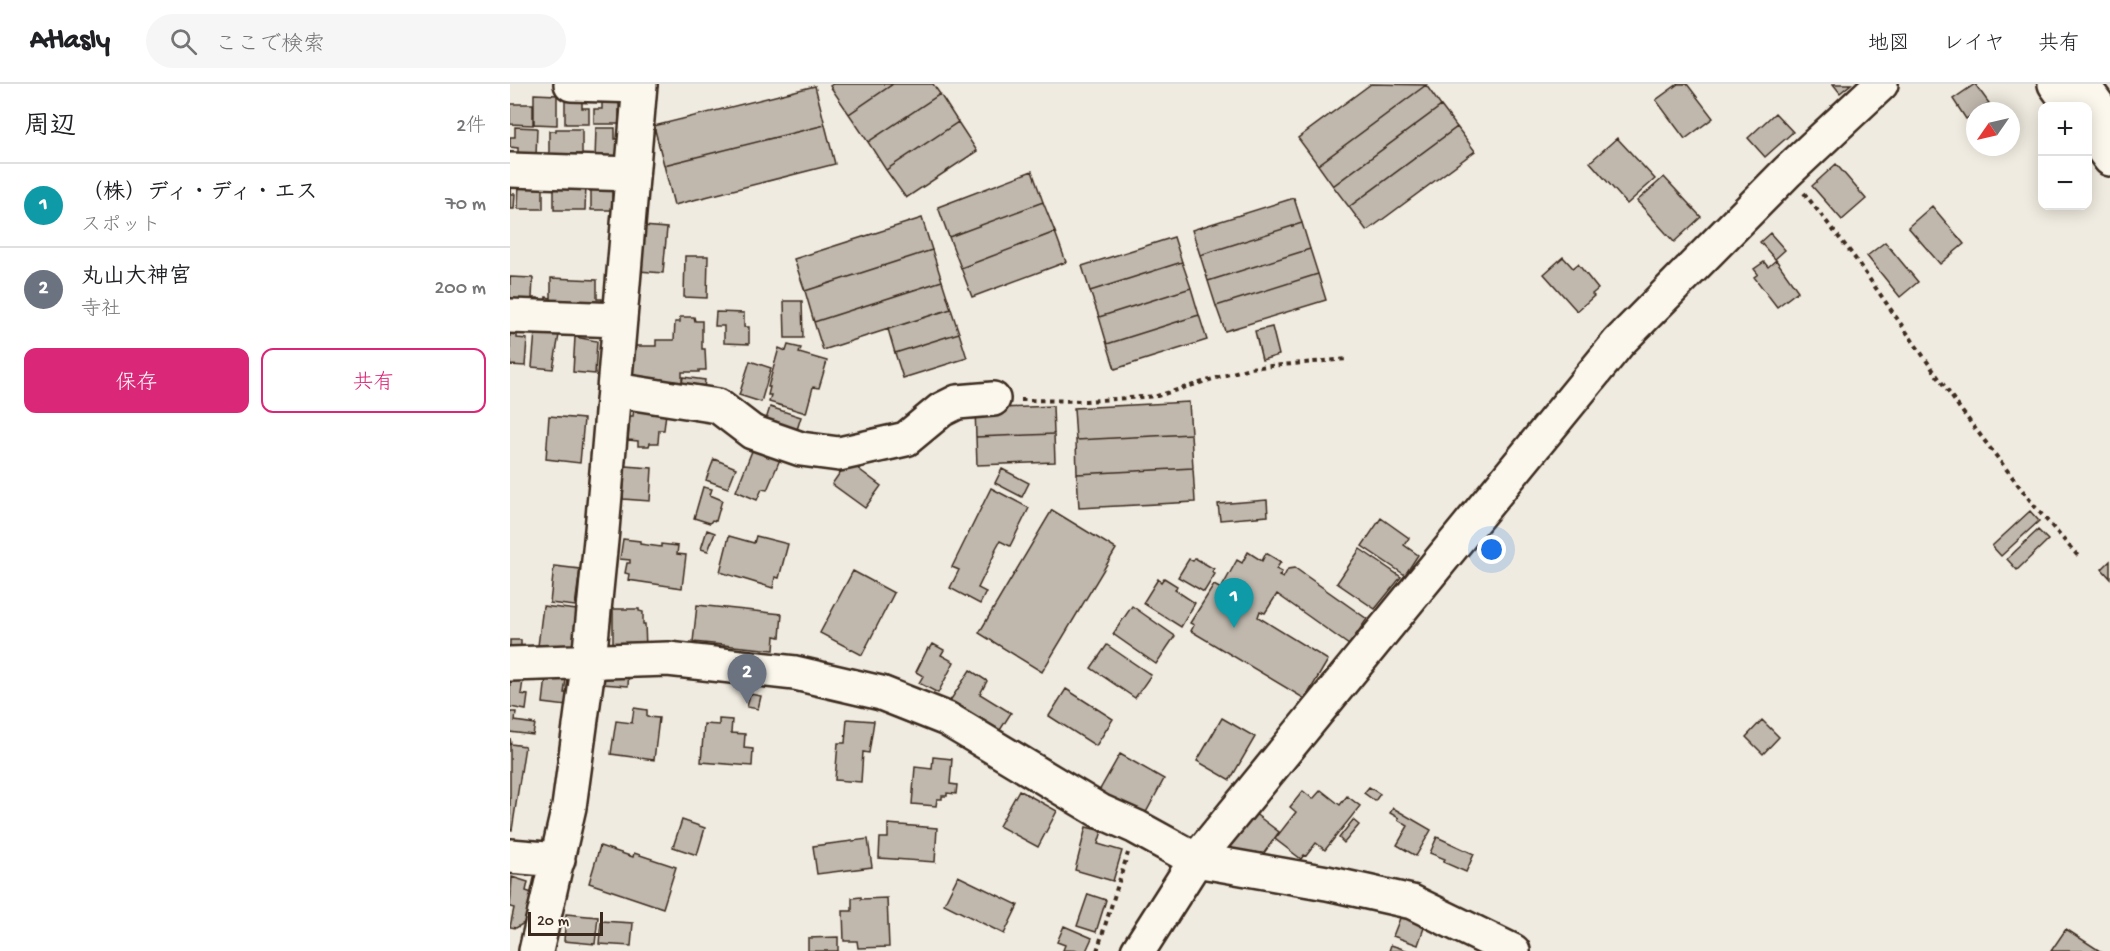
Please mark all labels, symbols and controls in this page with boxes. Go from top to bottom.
search box [146,14,566,68]
text: Atlasly [30,25,110,58]
icon: search [167,25,200,58]
text: ここで検索 [215,33,325,59]
text: 地図 [1868,33,1910,58]
text: レイヤ [1943,33,2005,58]
text: 共有 [2038,33,2080,58]
north arrow [1966,102,2020,156]
map controls [2038,102,2092,210]
button: + [2038,102,2092,156]
text: 周辺 [24,113,76,144]
text: 2件 [456,116,486,139]
button: − [2038,156,2092,210]
text: （株）ディ・ディ・エス [81,181,318,207]
text: 1 [39,194,48,217]
text: 70 m [445,194,486,217]
text: スポット [81,215,161,238]
text: 丸山大神宮 [81,265,191,291]
text: 2 [39,278,48,301]
text: 200 m [435,278,486,301]
text: 寺社 [81,299,121,322]
button: 保存 [24,348,249,413]
button: 共有 [261,348,486,413]
your location [1477,535,1506,564]
pin: 1 [1214,578,1254,628]
pin: 2 [728,654,766,704]
scale bar [528,909,603,936]
text: 20 m [537,913,569,932]

